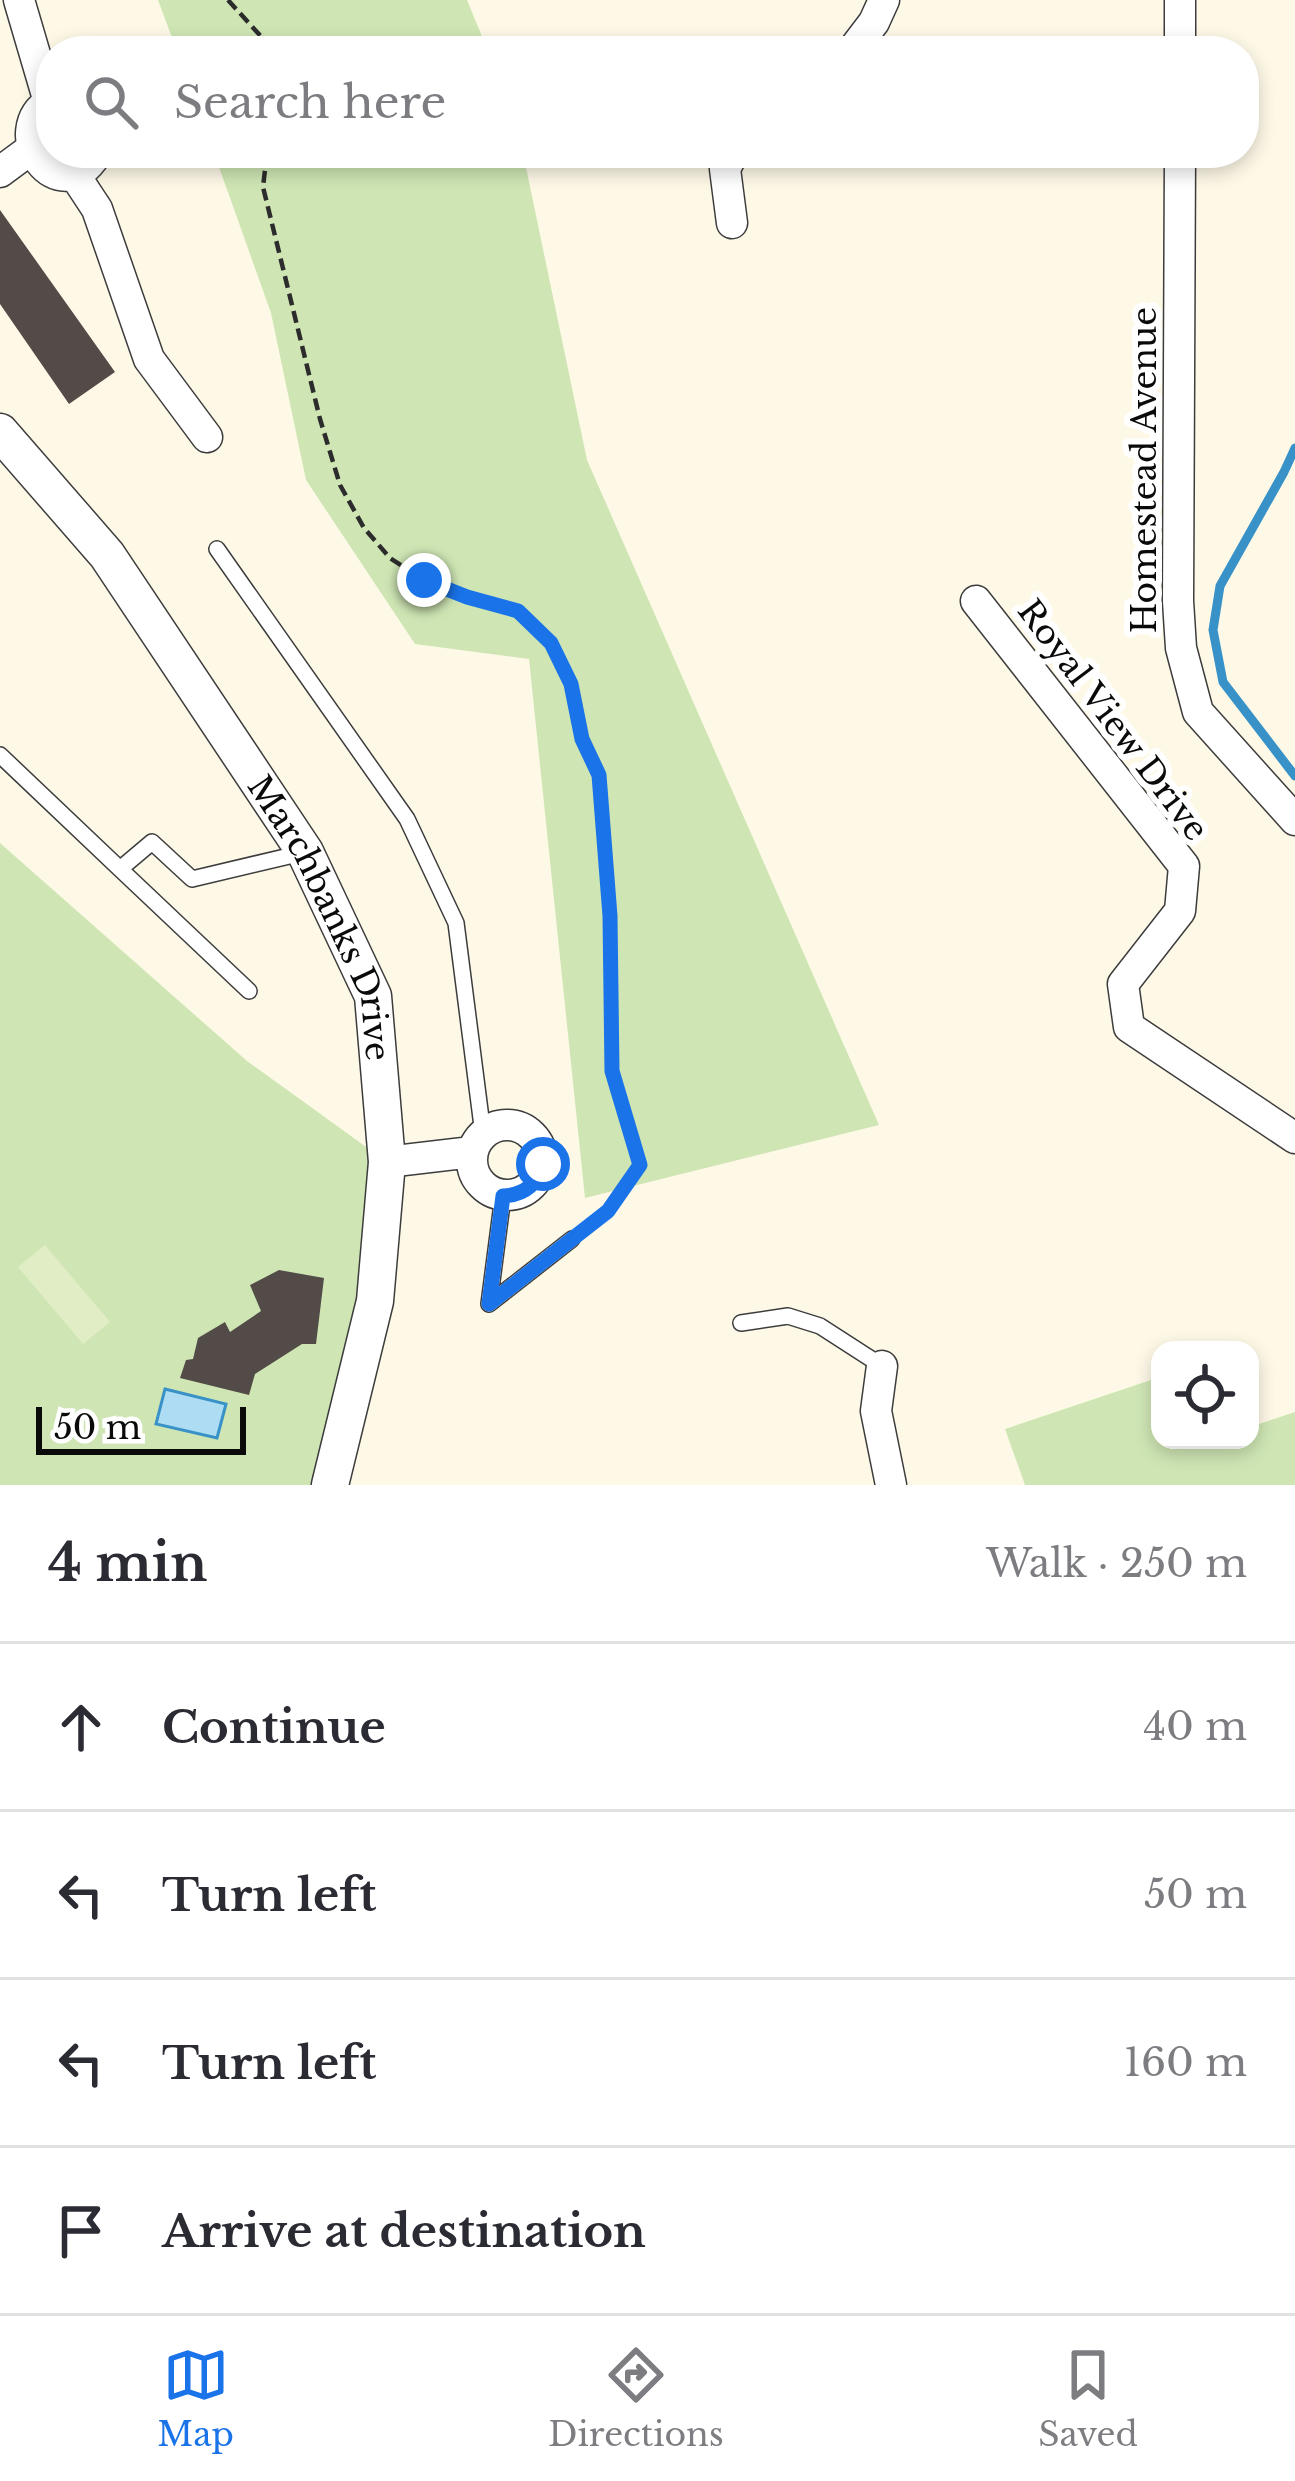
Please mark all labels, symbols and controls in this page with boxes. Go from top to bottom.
search box [36,36,1259,168]
icon: search [78,69,144,135]
text: Search here [174,74,446,130]
street label: Homestead Avenue [1124,307,1165,633]
route end [397,553,451,607]
street label: Royal View Drive [1009,592,1217,848]
street label: Marchbanks Drive [239,767,399,1062]
route start [516,1137,570,1191]
map controls [1151,1341,1259,1449]
button: locate [1151,1341,1259,1449]
scale bar [36,1401,246,1454]
text: 50 m [54,1407,141,1448]
text: 4 min [48,1532,207,1595]
text: Walk · 250 m [986,1539,1247,1588]
icon: ahead [48,1694,114,1760]
text: Continue [162,1699,386,1755]
text: 40 m [1143,1702,1247,1751]
icon: left [48,1862,114,1928]
text: Turn left [162,1867,376,1923]
text: 50 m [1144,1870,1247,1919]
icon: left [48,2030,114,2096]
text: Turn left [162,2035,376,2091]
text: 160 m [1124,2038,1247,2087]
icon: arrive [48,2198,114,2264]
text: Arrive at destination [162,2203,646,2259]
tab: Map [157,2342,234,2455]
tab: Directions [548,2342,724,2455]
tab: Saved [1038,2342,1138,2455]

